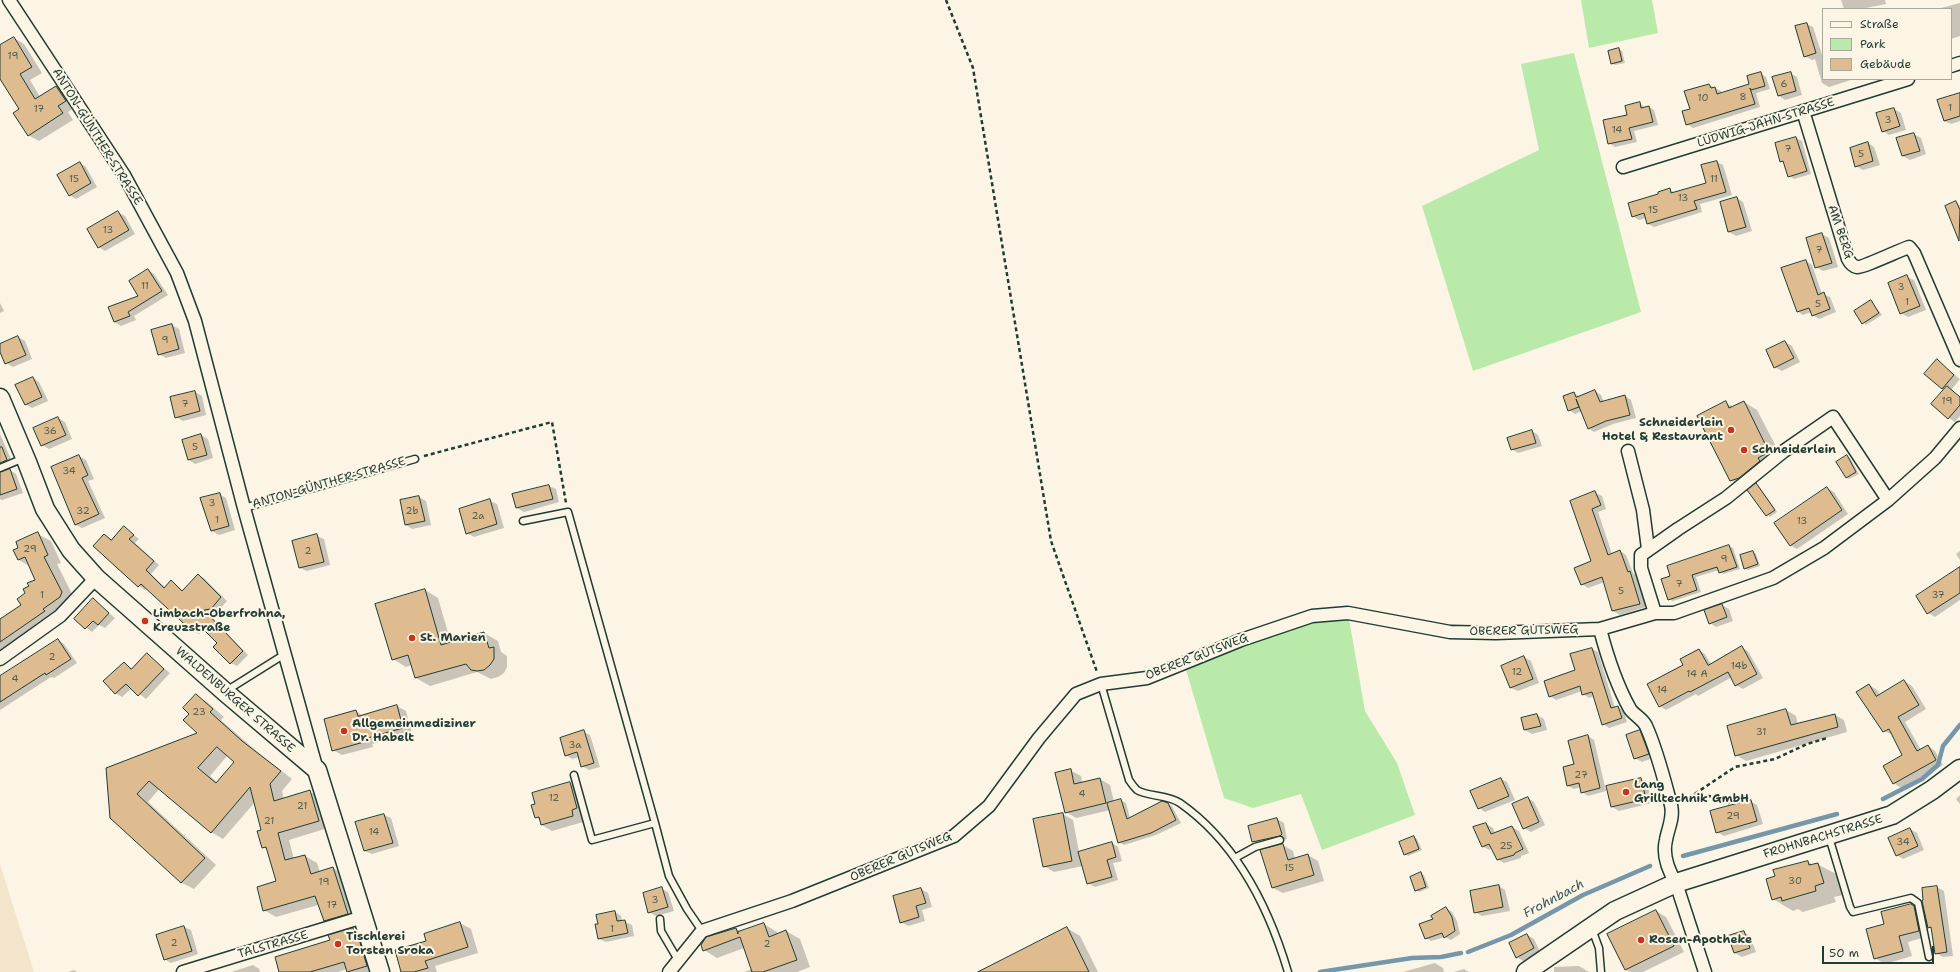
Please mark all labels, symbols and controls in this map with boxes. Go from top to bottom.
legend [1822,8,1952,80]
text: Straße [1860,16,1899,32]
text: Park [1860,36,1886,52]
house number: 19 [8,50,18,62]
text: Gebäude [1860,56,1911,72]
street label: ANTON-GÜNTHER-STRASSE [49,66,145,208]
house number: 6 [1781,78,1787,90]
house number: 8 [1740,91,1746,103]
house number: 10 [1698,92,1708,104]
street label: LUDWIG-JAHN-STRASSE [1696,95,1836,151]
house number: 1 [1948,102,1952,114]
house number: 17 [34,103,44,115]
house number: 3 [1885,114,1891,126]
house number: 14 [1612,124,1622,136]
house number: 7 [1785,143,1791,155]
house number: 5 [1858,148,1864,160]
house number: 15 [69,173,79,185]
house number: 11 [1710,173,1718,185]
house number: 13 [1678,192,1688,204]
street label: AM BERG [1824,203,1856,261]
house number: 15 [1648,204,1658,216]
house number: 13 [103,224,113,236]
house number: 7 [1816,244,1822,256]
house number: 11 [141,280,149,292]
house number: 3 [1898,281,1904,293]
house number: 1 [1905,296,1909,308]
house number: 5 [1815,298,1821,310]
house number: 9 [162,334,168,346]
house number: 19 [1942,395,1952,407]
house number: 7 [182,398,188,410]
place label: Schneiderlein Hotel & Restaurant [1602,416,1723,444]
house number: 36 [43,425,57,437]
marker: Schneiderlein Hotel & Restaurant [1726,425,1736,435]
house number: 5 [192,441,198,453]
place label: Schneiderlein [1752,443,1836,457]
marker: Schneiderlein [1739,445,1749,455]
street label: ANTON-GÜNTHER-STRASSE [251,454,407,512]
house number: 34 [62,465,76,477]
house number: 3 [209,497,215,509]
house number: 32 [76,505,90,517]
house number: 2b [406,505,418,517]
house number: 2a [472,510,484,522]
house number: 1 [215,514,219,526]
house number: 13 [1797,515,1807,527]
house number: 29 [23,543,37,555]
house number: 2 [305,545,311,557]
house number: 9 [1721,553,1727,565]
house number: 7 [1676,578,1682,590]
house number: 5 [1618,585,1624,597]
house number: 1 [40,589,44,601]
house number: 37 [1931,589,1945,601]
place label: Limbach-Oberfrohna, Kreuzstraße [153,607,285,635]
marker: Limbach-Oberfrohna, Kreuzstraße [140,616,150,626]
street label: OBERER GUTSWEG [1469,623,1579,639]
place label: St. Marien [420,631,486,645]
street label: OBERER GUTSWEG [1144,631,1250,683]
marker: St. Marien [407,633,417,643]
street label: WALDENBURGER STRASSE [172,644,298,756]
house number: 2 [49,651,55,663]
house number: 14b [1731,660,1747,672]
house number: 12 [1512,666,1522,678]
house number: 14 A [1686,668,1708,680]
house number: 4 [12,673,18,685]
house number: 14 [1657,684,1667,696]
house number: 23 [192,706,206,718]
place label: Allgemeinmediziner Dr. Habelt [352,717,476,745]
marker: Allgemeinmediziner Dr. Habelt [339,726,349,736]
house number: 31 [1756,726,1766,738]
house number: 3a [568,739,582,751]
house number: 27 [1574,769,1588,781]
place label: Lang Grilltechnik GmbH [1634,778,1749,806]
marker: Lang Grilltechnik GmbH [1621,787,1631,797]
house number: 4 [1079,788,1085,800]
house number: 12 [549,792,559,804]
house number: 21 [297,800,307,812]
house number: 29 [1726,810,1740,822]
street label: FROHNBACHSTRASSE [1762,812,1884,862]
house number: 21 [264,815,274,827]
house number: 14 [369,826,379,838]
street label: OBERER GUTSWEG [848,829,954,885]
house number: 34 [1896,836,1910,848]
house number: 25 [1500,840,1512,852]
house number: 15 [1284,862,1294,874]
house number: 30 [1788,875,1802,887]
house number: 19 [319,876,329,888]
water label: Frohnbach [1521,876,1587,922]
house number: 3 [652,894,658,906]
house number: 17 [327,899,337,911]
house number: 1 [610,923,614,935]
street label: TALSTRASSE [236,928,310,962]
place label: Tischlerei Torsten Sroka [346,930,434,958]
place label: Rosen-Apotheke [1649,933,1752,947]
marker: Rosen-Apotheke [1636,935,1646,945]
house number: 2 [171,937,177,949]
house number: 2 [764,938,770,950]
scale bar [1824,938,1936,964]
marker: Tischlerei Torsten Sroka [333,939,343,949]
text: 50 m [1829,945,1859,961]

